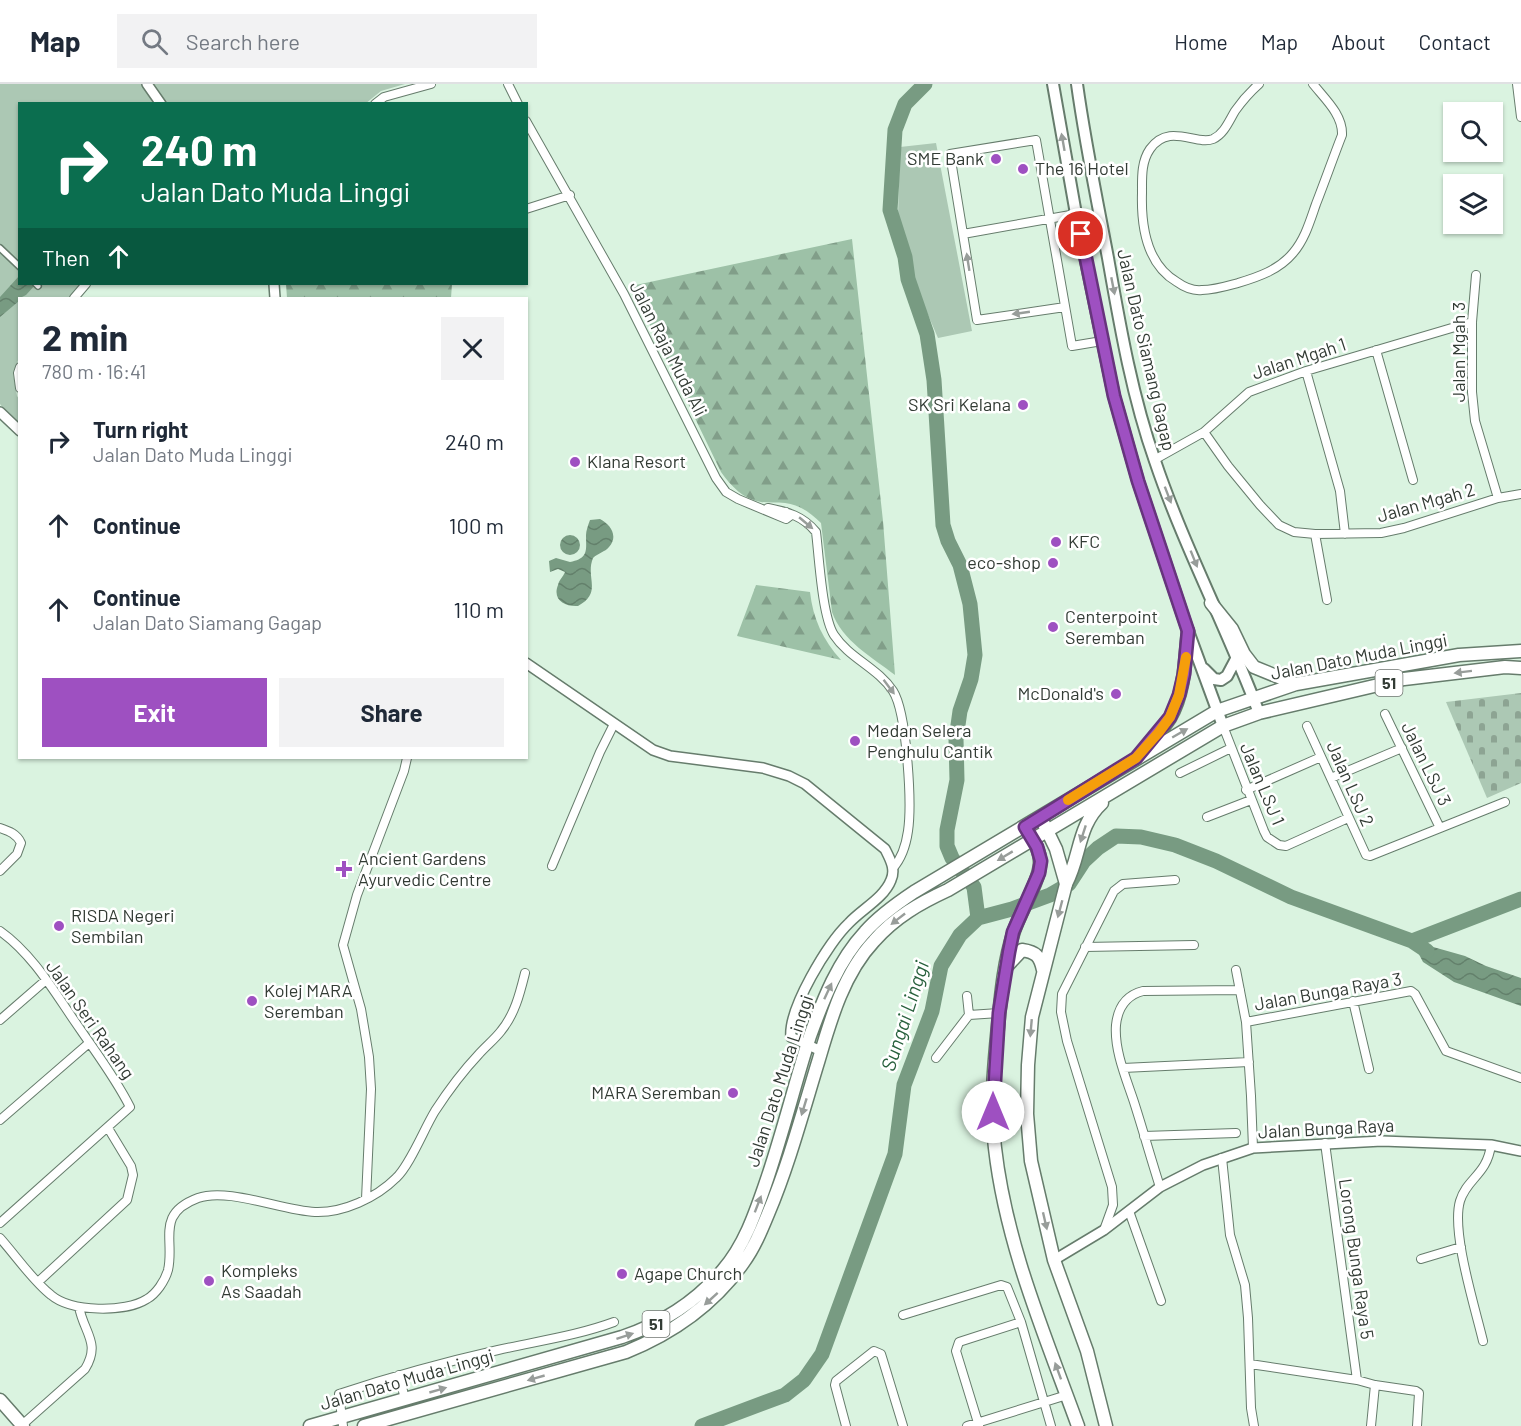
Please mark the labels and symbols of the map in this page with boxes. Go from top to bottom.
one-way arrow [1058,132,1067,151]
place label: SME Bank [907,147,984,169]
marker: SME Bank [989,152,1003,166]
place label: The 16 Hotel [1035,157,1129,179]
marker: The 16 Hotel [1016,162,1030,176]
pin [1055,208,1106,259]
street label: Jalan Dato Siamang Gagap [1113,247,1181,453]
one-way arrow [963,252,972,271]
street label: Jalan Raja Muda Ali [625,277,712,420]
one-way arrow [1109,277,1118,296]
street label: Jalan Mgah 3 [1447,302,1469,402]
one-way arrow [1012,309,1031,318]
street label: Jalan Mgah 1 [1249,333,1348,384]
place label: SK Sri Kelana [908,393,1011,415]
marker: SK Sri Kelana [1016,398,1030,412]
place label: Klana Resort [587,450,686,472]
marker: Klana Resort [568,455,582,469]
street label: Jalan Mgah 2 [1374,478,1477,527]
one-way arrow [1163,486,1173,504]
one-way arrow [798,516,814,529]
place label: KFC [1068,530,1100,552]
marker: KFC [1049,535,1063,549]
place label: eco-shop [967,551,1041,573]
one-way arrow [1189,551,1199,569]
marker: eco-shop [1046,556,1060,570]
place label: Centerpoint Seremban [1065,605,1158,648]
marker: Centerpoint Seremban [1046,620,1060,634]
street label: Jalan Dato Muda Linggi [1269,628,1449,684]
one-way arrow [1453,668,1472,677]
road number: 51 [1376,670,1402,696]
one-way arrow [883,679,895,695]
place label: McDonald's [1017,682,1104,704]
marker: McDonald's [1109,687,1123,701]
street label: Jalan LSJ 3 [1397,718,1457,809]
place label: Medan Selera Penghulu Cantik [867,719,993,762]
one-way arrow [1172,727,1188,738]
marker: Medan Selera Penghulu Cantik [848,734,862,748]
street label: Jalan LSJ 2 [1322,738,1379,830]
street label: Jalan LSJ 1 [1236,739,1290,828]
one-way arrow [1078,825,1087,843]
place label: Ancient Gardens Ayurvedic Centre [358,847,491,890]
one-way arrow [997,850,1013,861]
marker: Ancient Gardens Ayurvedic Centre [335,860,353,878]
one-way arrow [1055,900,1064,918]
place label: RISDA Negeri Sembilan [71,904,175,947]
one-way arrow [890,912,905,924]
marker: RISDA Negeri Sembilan [52,919,66,933]
street label: Jalan Seri Rahang [42,956,140,1083]
water label: Sungai Linggi [875,958,933,1074]
street label: Jalan Bunga Raya 3 [1252,967,1403,1015]
place label: Kolej MARA Seremban [264,979,353,1022]
one-way arrow [823,982,833,1000]
street label: Jalan Dato Muda Linggi [741,992,817,1169]
marker: Kolej MARA Seremban [245,994,259,1008]
one-way arrow [1026,1018,1036,1037]
position arrow [961,1080,1025,1144]
place label: MARA Seremban [591,1081,721,1103]
marker: MARA Seremban [726,1086,740,1100]
one-way arrow [799,1098,808,1116]
street label: Jalan Bunga Raya [1257,1113,1395,1143]
street label: Lorong Bunga Raya 5 [1335,1177,1379,1341]
one-way arrow [754,1195,764,1213]
one-way arrow [1041,1211,1050,1230]
place label: Kompleks As Saadah [221,1259,302,1302]
place label: Agape Church [634,1262,742,1284]
marker: Agape Church [615,1267,629,1281]
marker: Kompleks As Saadah [202,1274,216,1288]
one-way arrow [704,1292,719,1305]
road number: 51 [642,1311,670,1337]
one-way arrow [616,1331,634,1340]
street label: Jalan Dato Muda Linggi [317,1344,496,1414]
one-way arrow [1053,1362,1063,1380]
one-way arrow [527,1373,545,1383]
one-way arrow [429,1385,447,1394]

